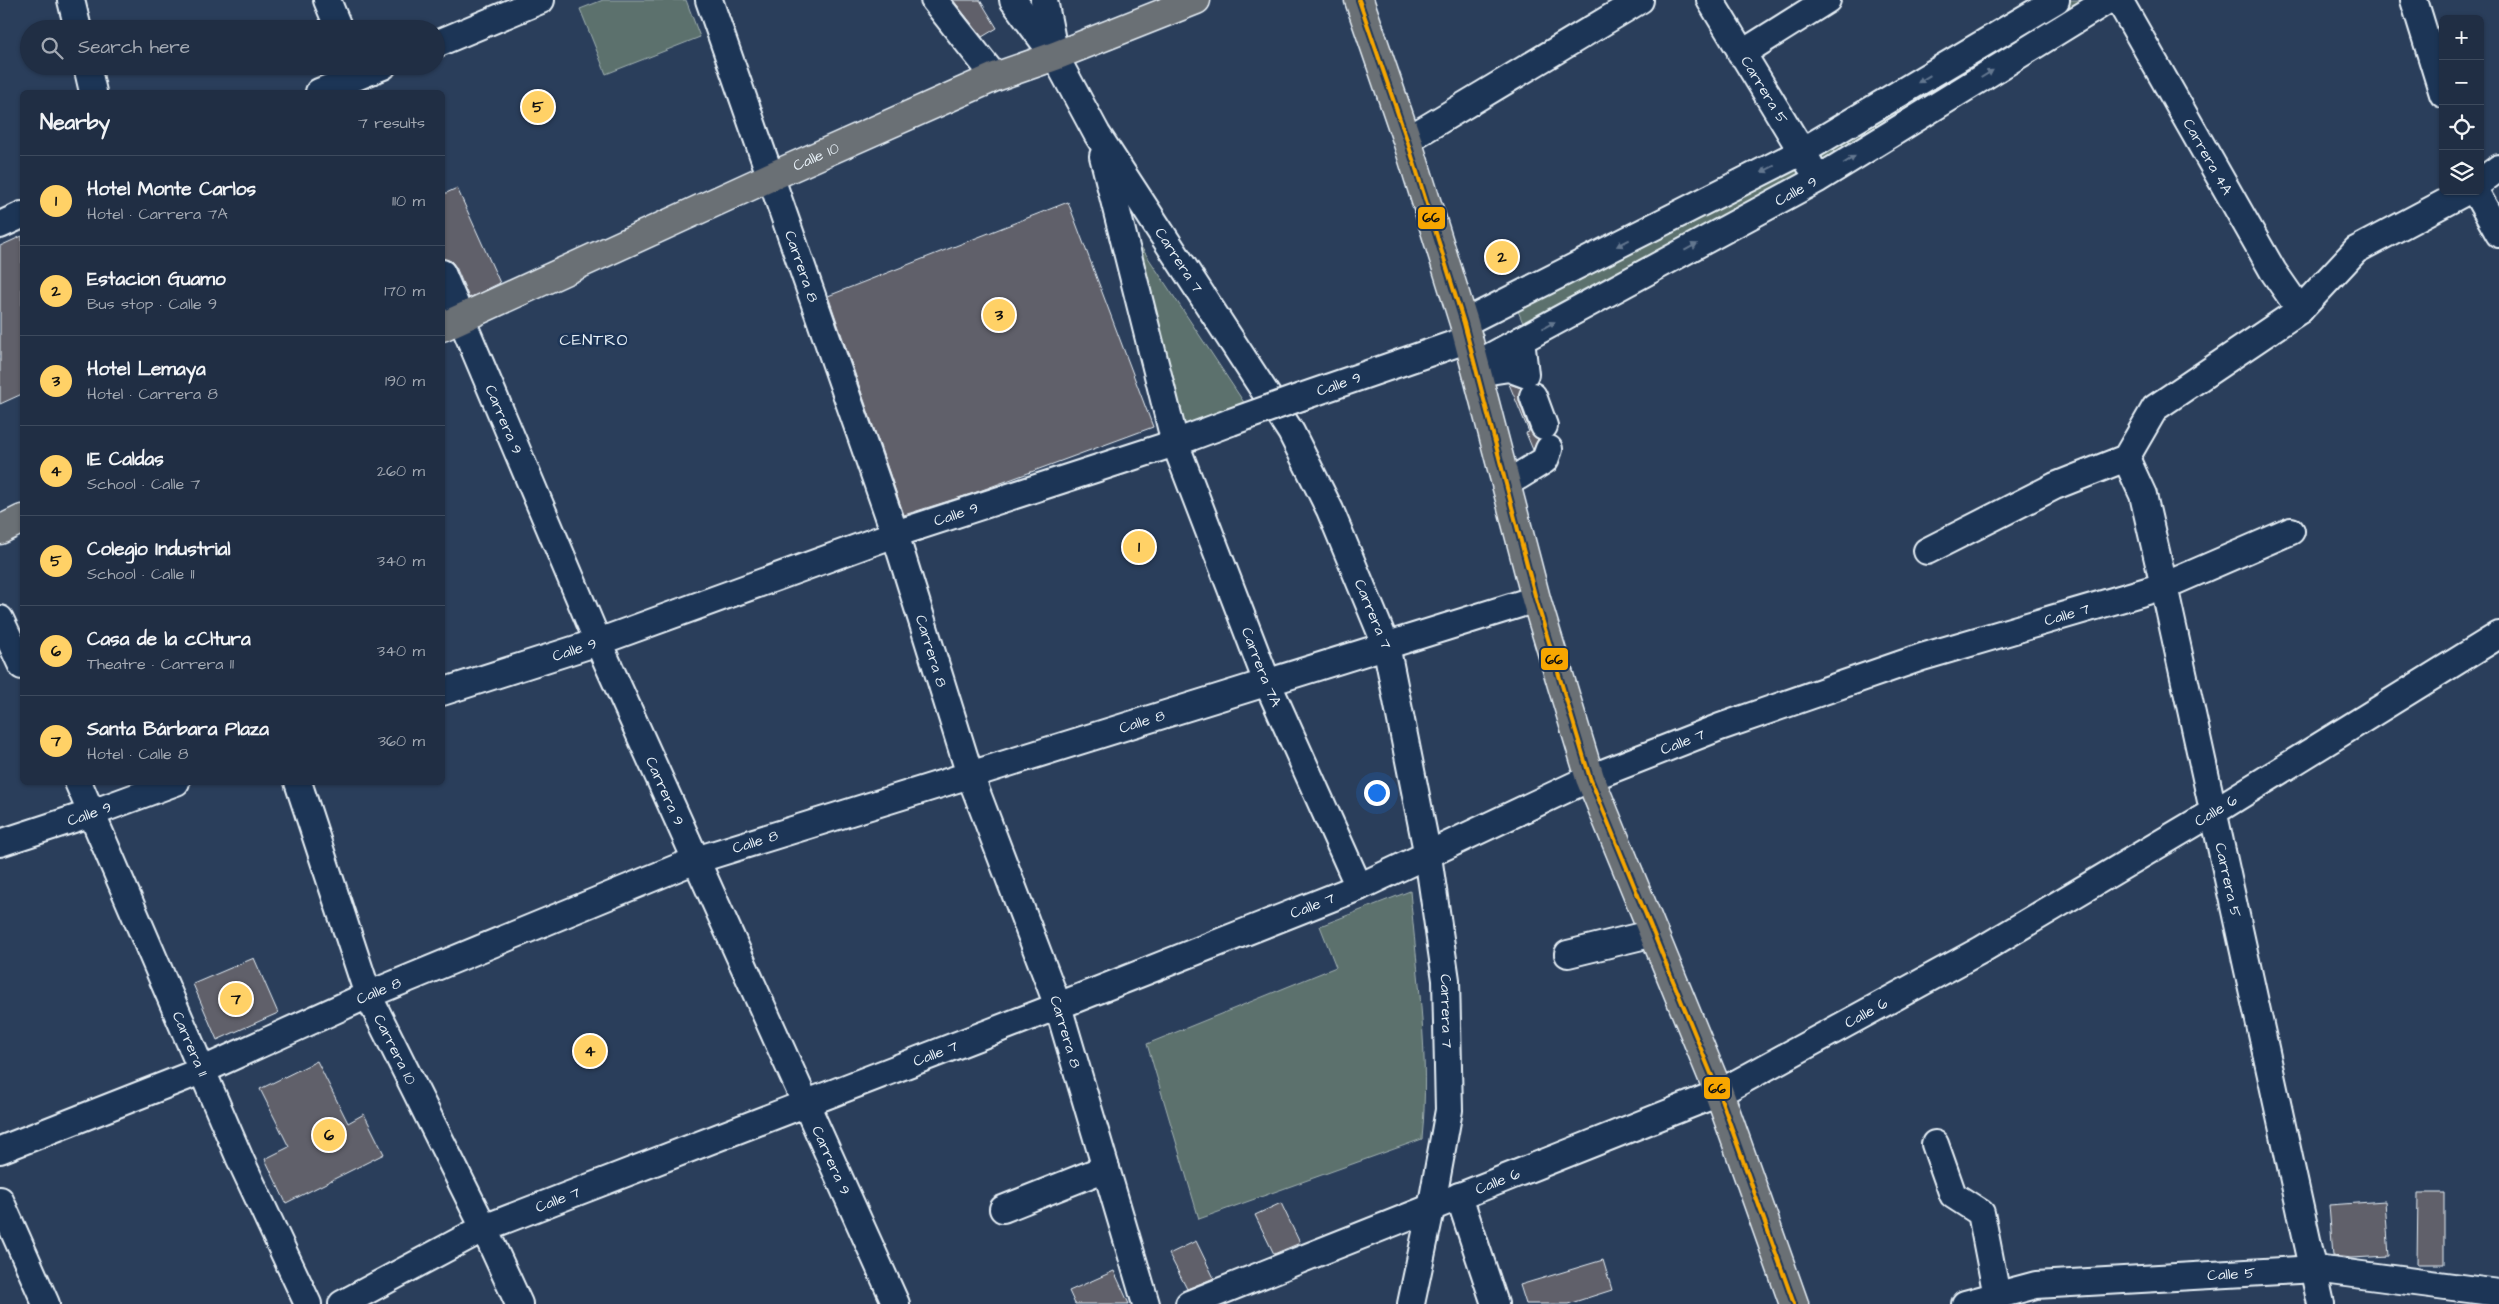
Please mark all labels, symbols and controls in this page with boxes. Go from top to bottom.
map controls [2439,15,2484,195]
button: + [2439,15,2484,60]
search box [20,20,445,75]
icon: search [38,34,66,62]
text: Search here [78,34,190,61]
street label: Carrera 5 [1736,52,1793,128]
button: − [2439,60,2484,105]
one-way arrow [1980,70,1994,79]
one-way arrow [1917,74,1930,83]
pin: 5 [522,88,554,126]
button: locate [2439,105,2484,150]
text: Nearby [40,108,110,137]
text: 7 results [358,112,425,134]
street label: Carrera 4A [2178,114,2238,199]
street label: Calle 10 [790,137,843,176]
button: layers [2439,150,2484,195]
one-way arrow [1842,155,1855,164]
one-way arrow [1761,165,1775,173]
street label: Calle 9 [1771,171,1821,211]
text: Hotel Monte Carlos [87,176,256,203]
text: 1 [55,190,57,212]
text: 110 m [392,190,425,212]
text: Hotel · Carrera 7A [87,203,228,225]
line badge: 66 [1417,206,1446,230]
text: 66 [1422,208,1440,228]
street label: Carrera 7 [1150,223,1208,297]
street label: Carrera 8 [780,228,824,305]
pin: 2 [1486,238,1518,276]
one-way arrow [1616,239,1630,247]
one-way arrow [1685,243,1698,252]
text: Estacion Guamo [87,266,226,293]
text: 2 [51,280,61,302]
text: 170 m [384,280,425,302]
text: Bus stop · Calle 9 [87,293,217,315]
pin: 3 [983,296,1015,334]
one-way arrow [1541,321,1556,329]
district label: CENTRO [560,329,628,351]
text: Hotel Lemaya [87,356,206,383]
street label: Calle 9 [1314,367,1364,401]
text: 3 [52,370,60,392]
text: 190 m [385,370,425,392]
street label: Carrera 9 [480,382,528,457]
text: Hotel · Carrera 8 [87,383,218,405]
text: IE Caldas [87,446,164,473]
text: 4 [51,460,61,482]
text: 260 m [377,460,425,482]
text: School · Calle 7 [87,473,200,495]
street label: Calle 9 [931,497,981,531]
pin: 1 [1123,528,1155,566]
text: Colegio Industrial [87,536,230,563]
text: 5 [50,550,62,572]
text: 340 m [377,550,425,572]
text: School · Calle 11 [87,563,195,585]
street label: Carrera 7 [1349,576,1397,652]
street label: Calle 7 [2042,598,2092,631]
street label: Carrera 8 [910,612,953,690]
street label: Carrera 7A [1236,624,1287,710]
text: Casa de la cCltura [87,626,251,653]
street label: Calle 9 [549,633,599,667]
text: 6 [51,640,61,662]
text: 340 m [377,640,425,662]
line badge: 66 [1540,647,1569,671]
text: 66 [1545,650,1563,670]
text: Theatre · Carrera 11 [87,653,234,675]
street label: Calle 8 [1116,704,1168,738]
text: Santa Bárbara Plaza [87,716,269,743]
street label: Calle 7 [1657,723,1708,760]
text: 7 [51,730,61,752]
text: 360 m [378,730,425,752]
text: Hotel · Calle 8 [87,743,188,765]
street label: Carrera 9 [640,753,690,829]
your location [1364,780,1390,806]
street label: Calle 6 [2190,789,2242,831]
street label: Calle 9 [64,796,114,831]
street label: Calle 8 [730,825,781,859]
street label: Carrera 5 [2210,841,2247,919]
street label: Calle 7 [1287,887,1338,924]
street label: Calle 8 [353,972,405,1009]
street label: Carrera 7 [1435,972,1458,1048]
pin: 7 [220,980,252,1018]
street label: Calle 6 [1841,992,1892,1033]
street label: Carrera 8 [1044,993,1086,1071]
street label: Carrera 11 [167,1008,214,1080]
street label: Carrera 10 [369,1011,422,1089]
pin: 4 [574,1032,606,1070]
street label: Calle 7 [910,1035,961,1072]
line badge: 66 [1703,1076,1731,1100]
text: 66 [1708,1079,1726,1099]
pin: 6 [313,1116,345,1154]
street label: Carrera 9 [807,1122,856,1198]
street label: Calle 6 [1472,1163,1524,1200]
street label: Calle 7 [532,1181,583,1218]
street label: Calle 5 [2207,1262,2256,1286]

